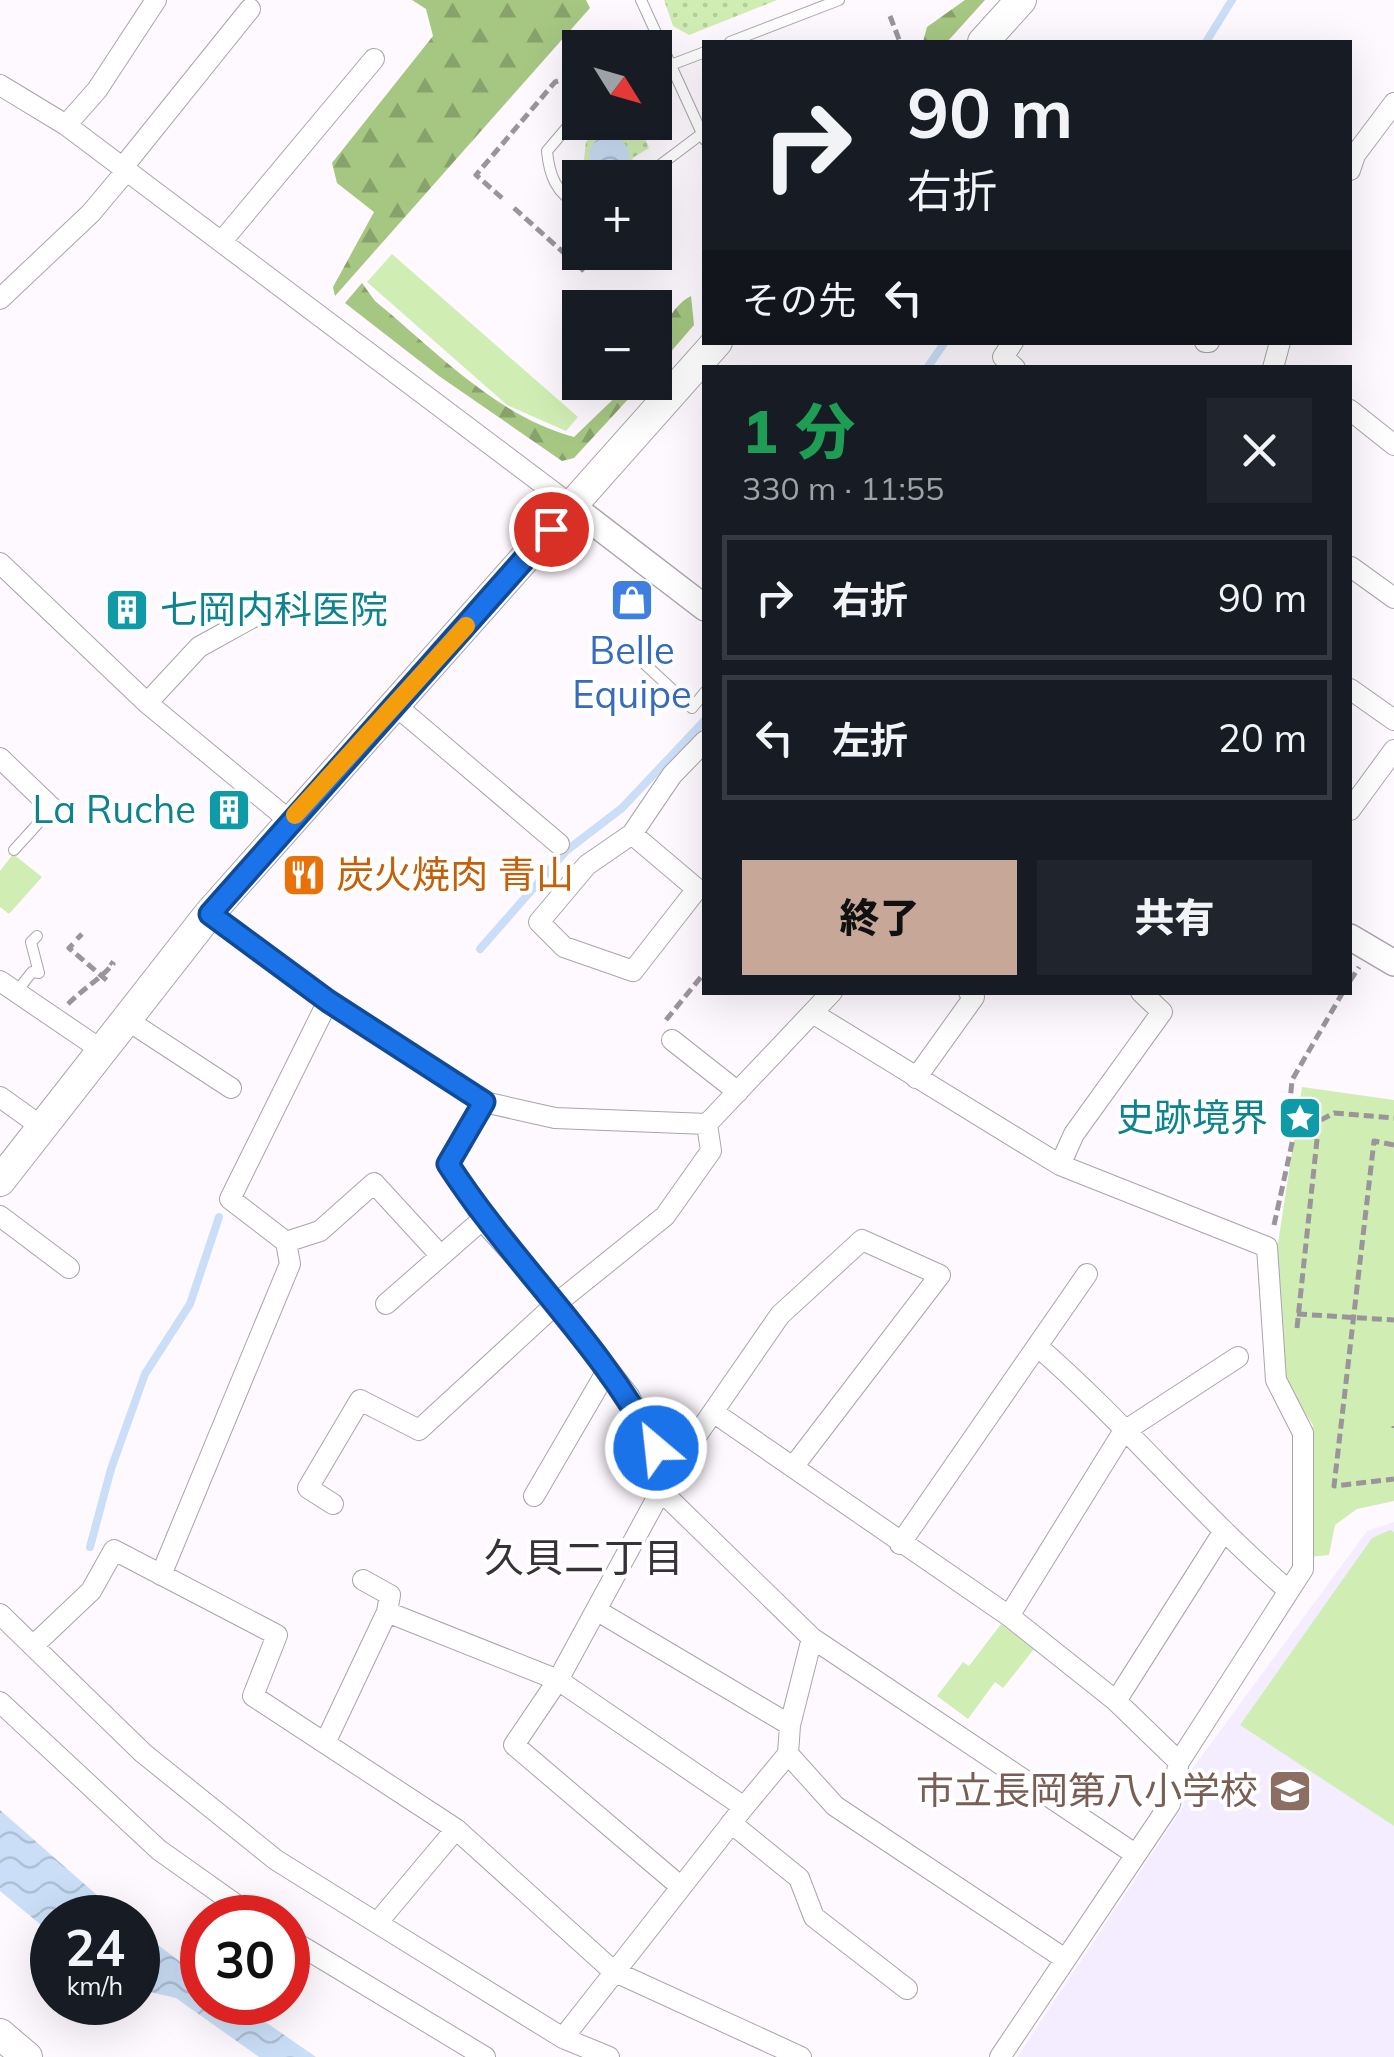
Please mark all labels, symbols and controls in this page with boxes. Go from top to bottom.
north arrow [562,30,672,140]
map controls [562,30,672,400]
text: 90 m [907,68,1073,156]
icon: right [742,80,872,210]
button: + [562,160,672,270]
text: 右折 [907,162,997,218]
icon: left [876,270,931,325]
text: その先 [742,276,856,324]
button: − [562,290,672,400]
text: 1 分 [742,393,855,468]
button: close [1207,398,1312,503]
text: 330 m · 11:55 [742,468,944,508]
pin [509,487,594,572]
icon: arrive [524,502,579,557]
icon: right [747,570,802,625]
text: 90 m [1218,574,1307,622]
text: 右折 [832,576,908,624]
shop icon: Belle Equipe [609,577,655,623]
place label: 七岡内科医院 [160,585,388,633]
building icon: 七岡内科医院 [104,587,150,633]
place label: Belle Equipe [572,626,692,718]
icon: left [747,710,802,765]
text: 20 m [1218,714,1307,762]
text: 左折 [832,716,908,764]
place label: La Ruche [33,785,196,833]
building icon: La Ruche [206,787,252,833]
place label: 炭火焼肉 青山 [336,850,574,898]
restaurant icon: 炭火焼肉 青山 [281,852,327,898]
button: 終了 [742,860,1017,975]
button: 共有 [1037,860,1312,975]
place label: 史跡境界 [1116,1093,1268,1141]
place icon: 史跡境界 [1277,1095,1323,1141]
position arrow [604,1396,708,1500]
district label: 久貝二丁目 [484,1532,684,1582]
place label: 市立長岡第八小学校 [916,1766,1258,1814]
school or university icon: 市立長岡第八小学校 [1267,1768,1313,1814]
speed limit sign: 30 [180,1895,310,2025]
text: 24 [65,1916,125,1979]
text: km/h [67,1970,123,2001]

